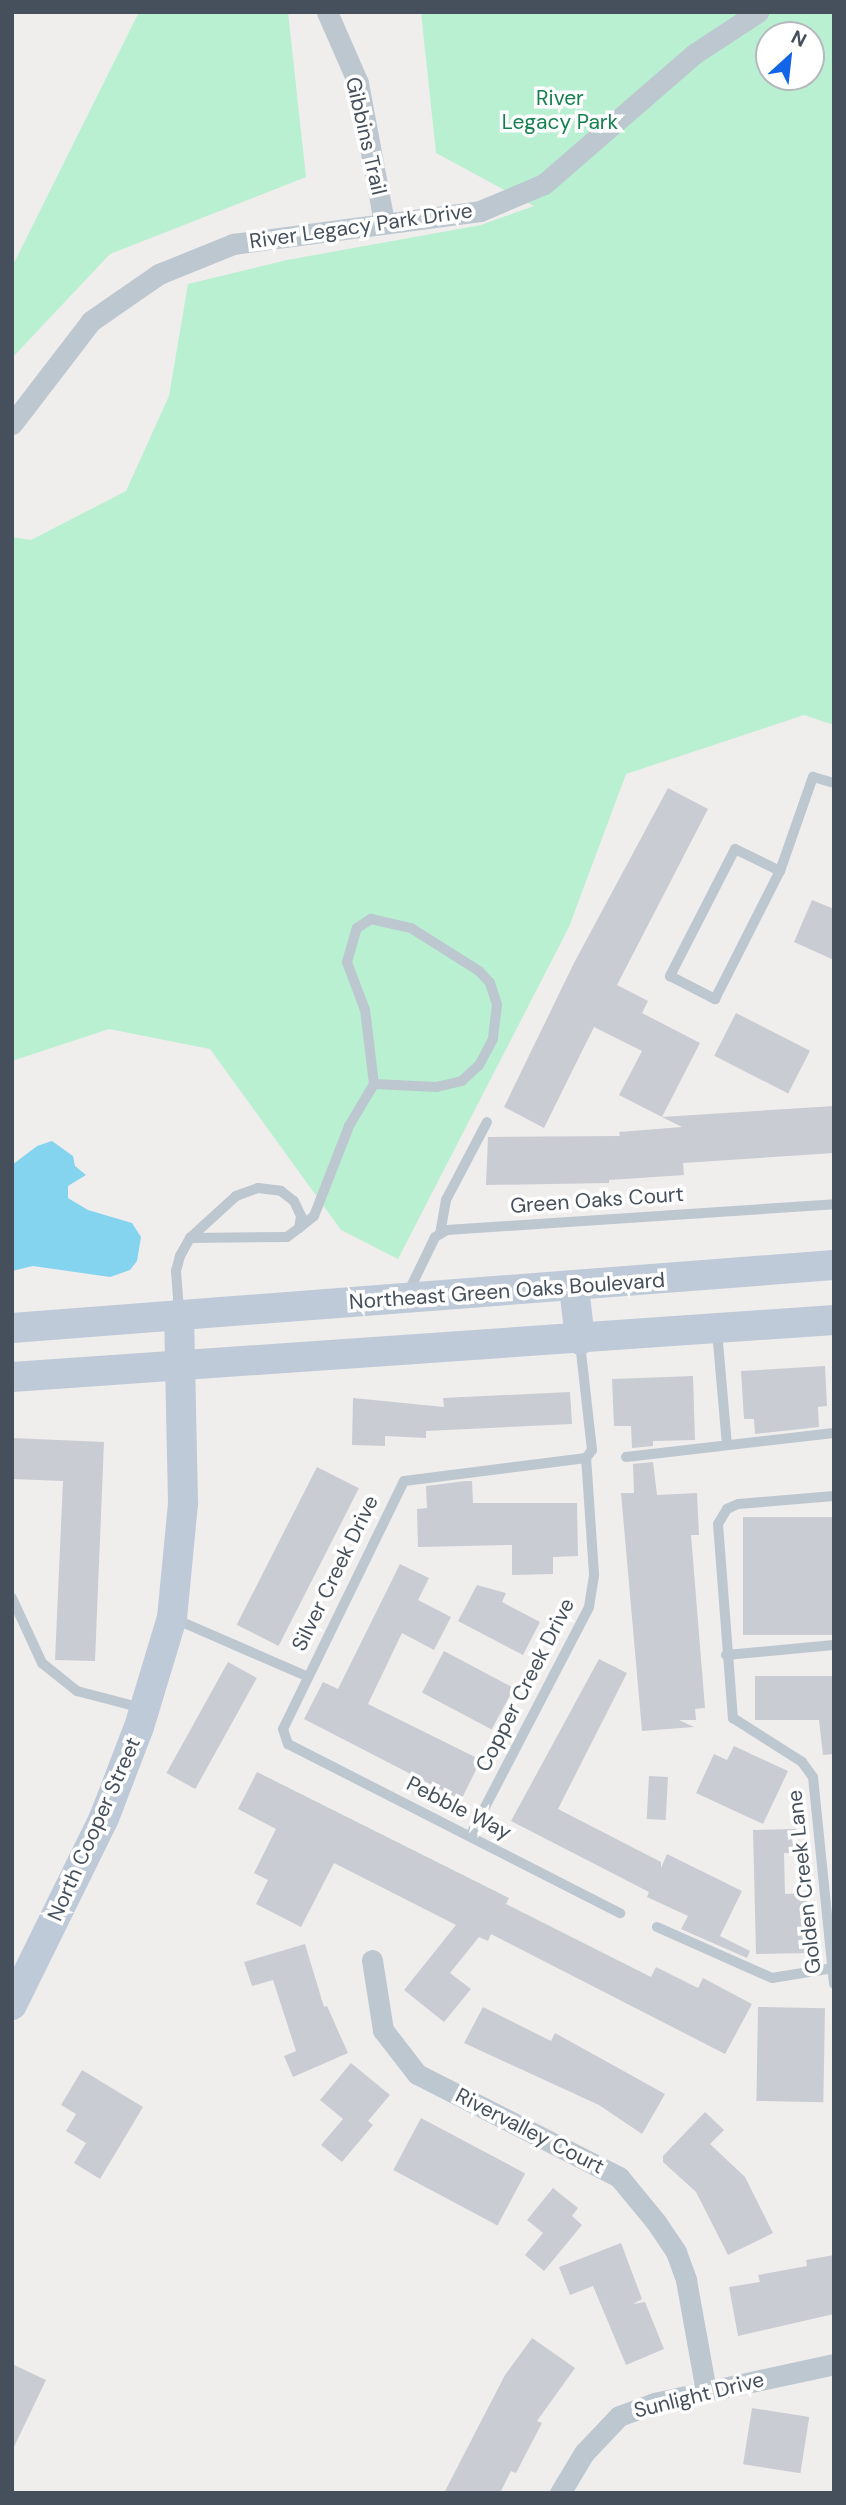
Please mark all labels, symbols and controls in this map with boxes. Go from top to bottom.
north arrow [755,21,825,91]
text: N [787,24,811,53]
street label: Gibbins Trail [340,75,392,197]
park label: River Legacy Park [502,85,618,135]
street label: River Legacy Park Drive [248,198,474,254]
street label: Green Oaks Court [509,1181,685,1219]
street label: Northeast Green Oaks Boulevard [348,1267,666,1315]
street label: Silver Creek Drive [286,1491,384,1655]
street label: Copper Creek Drive [470,1594,580,1776]
street label: North Cooper Street [42,1733,146,1925]
street label: Pebble Way [402,1771,516,1845]
street label: Golden Creek Lane [782,1789,826,1975]
street label: Rivervalley Court [451,2083,609,2179]
street label: Sunlight Drive [631,2367,767,2423]

